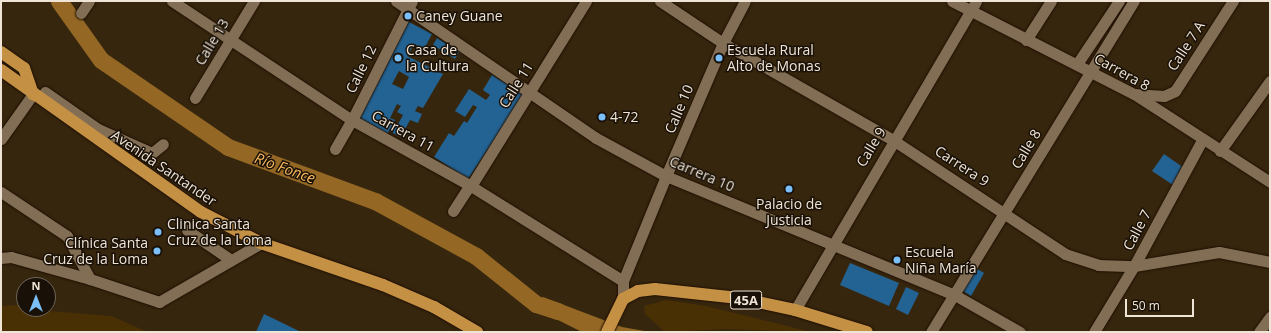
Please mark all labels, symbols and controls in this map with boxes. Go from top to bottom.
place label: Caney Guane [416,8,503,24]
marker: Caney Guane [403,11,413,21]
street label: Calle 13 [192,16,232,68]
street label: Calle 7 A [1164,18,1208,74]
street label: Calle 12 [342,42,380,96]
place label: Casa de la Cultura [406,42,469,74]
place label: Escuela Rural Alto de Monas [727,42,821,74]
street label: Carrera 8 [1091,50,1153,94]
marker: Casa de la Cultura [393,53,403,63]
marker: Escuela Rural Alto de Monas [714,53,724,63]
street label: Calle 11 [495,59,537,111]
street label: Calle 10 [661,82,697,136]
street label: Carrera 11 [369,107,437,155]
place label: 4-72 [610,109,639,125]
marker: 4-72 [597,112,607,122]
street label: Calle 9 [853,124,889,170]
street label: Calle 8 [1008,126,1044,172]
street label: Avenida Santander [108,127,220,209]
street label: Carrera 9 [932,142,992,190]
water label: Río Fonce [252,149,318,187]
street label: Carrera 10 [667,153,737,195]
marker: Palacio de Justicia [784,184,794,194]
place label: Palacio de Justicia [756,196,822,228]
street label: Calle 7 [1119,207,1155,253]
place label: Clinica Santa Cruz de la Loma [167,216,272,248]
marker: Clinica Santa Cruz de la Loma [152,226,164,238]
place label: Clínica Santa Cruz de la Loma [43,235,148,268]
place label: Escuela Niña María [905,244,976,276]
marker: Clínica Santa Cruz de la Loma [151,245,163,257]
marker: Escuela Niña María [892,255,902,265]
north arrow [16,277,56,317]
text: N [32,278,40,293]
road number: 45A [730,289,762,311]
scale bar [1127,291,1196,317]
text: 50 m [1132,297,1160,314]

